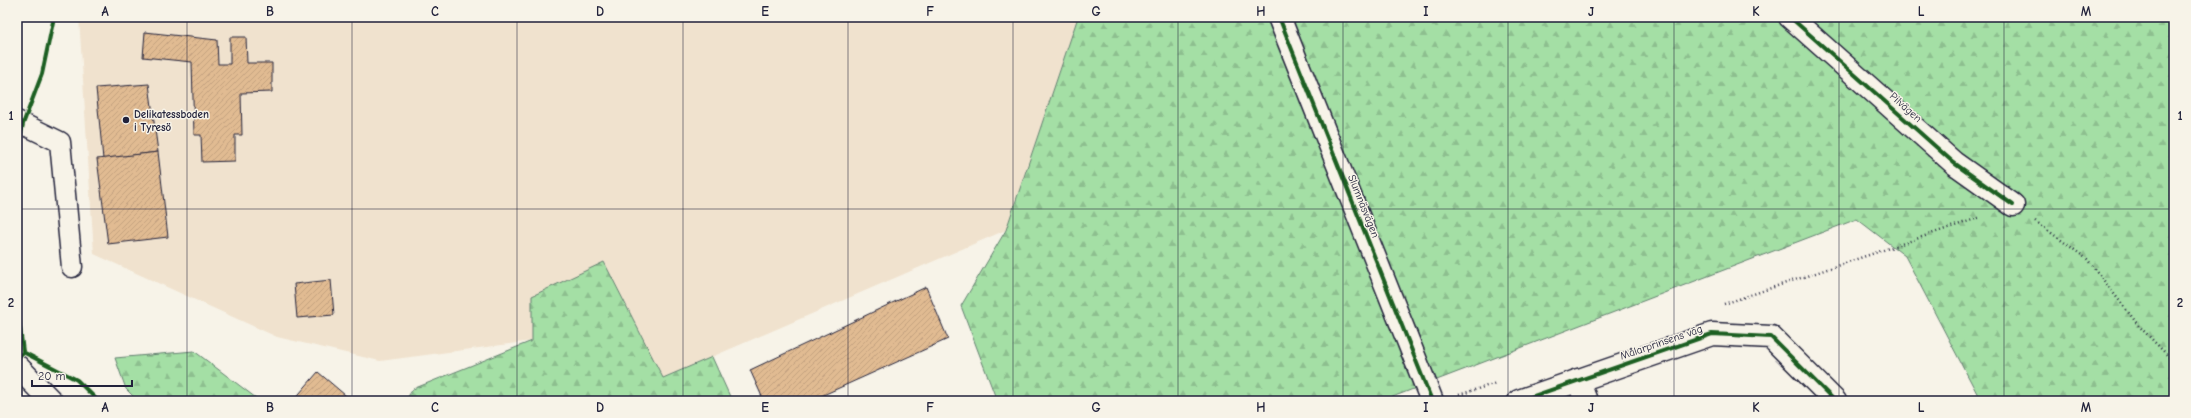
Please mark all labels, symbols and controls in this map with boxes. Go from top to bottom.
text: A [101,4,109,19]
text: B [266,4,274,19]
text: C [431,4,439,19]
text: D [596,4,604,19]
text: E [761,4,769,19]
text: F [926,4,934,19]
text: G [1091,4,1101,19]
text: H [1256,4,1266,19]
text: I [1423,4,1429,19]
text: J [1588,4,1594,19]
text: K [1752,4,1760,19]
text: L [1918,4,1925,19]
text: M [2081,4,2092,19]
street label: Pilvägen [1887,90,1924,125]
text: 1 [8,108,14,123]
place label: Delikatessboden i Tyresö [134,108,209,134]
text: 1 [2177,108,2183,123]
marker: Delikatessboden i Tyresö [121,115,131,125]
street label: Slumnäsvägen [1345,173,1382,240]
text: 2 [8,295,14,310]
text: 2 [2177,295,2183,310]
street label: Målarprinsens väg [1618,322,1704,363]
scale bar [32,362,132,388]
text: 20 m [38,369,66,383]
text: A [101,400,109,415]
text: B [266,400,274,415]
text: C [431,400,439,415]
text: D [596,400,604,415]
text: E [761,400,769,415]
text: F [926,400,934,415]
text: G [1091,400,1101,415]
text: H [1256,400,1266,415]
text: I [1423,400,1429,415]
text: J [1588,400,1594,415]
text: K [1752,400,1760,415]
text: L [1918,400,1925,415]
text: M [2081,400,2092,415]

